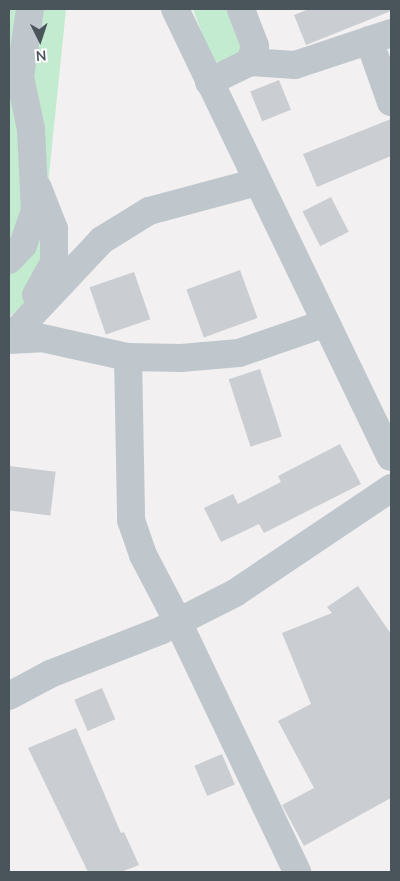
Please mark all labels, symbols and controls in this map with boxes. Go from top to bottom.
north arrow [15,15,65,65]
text: N [35,46,47,65]

